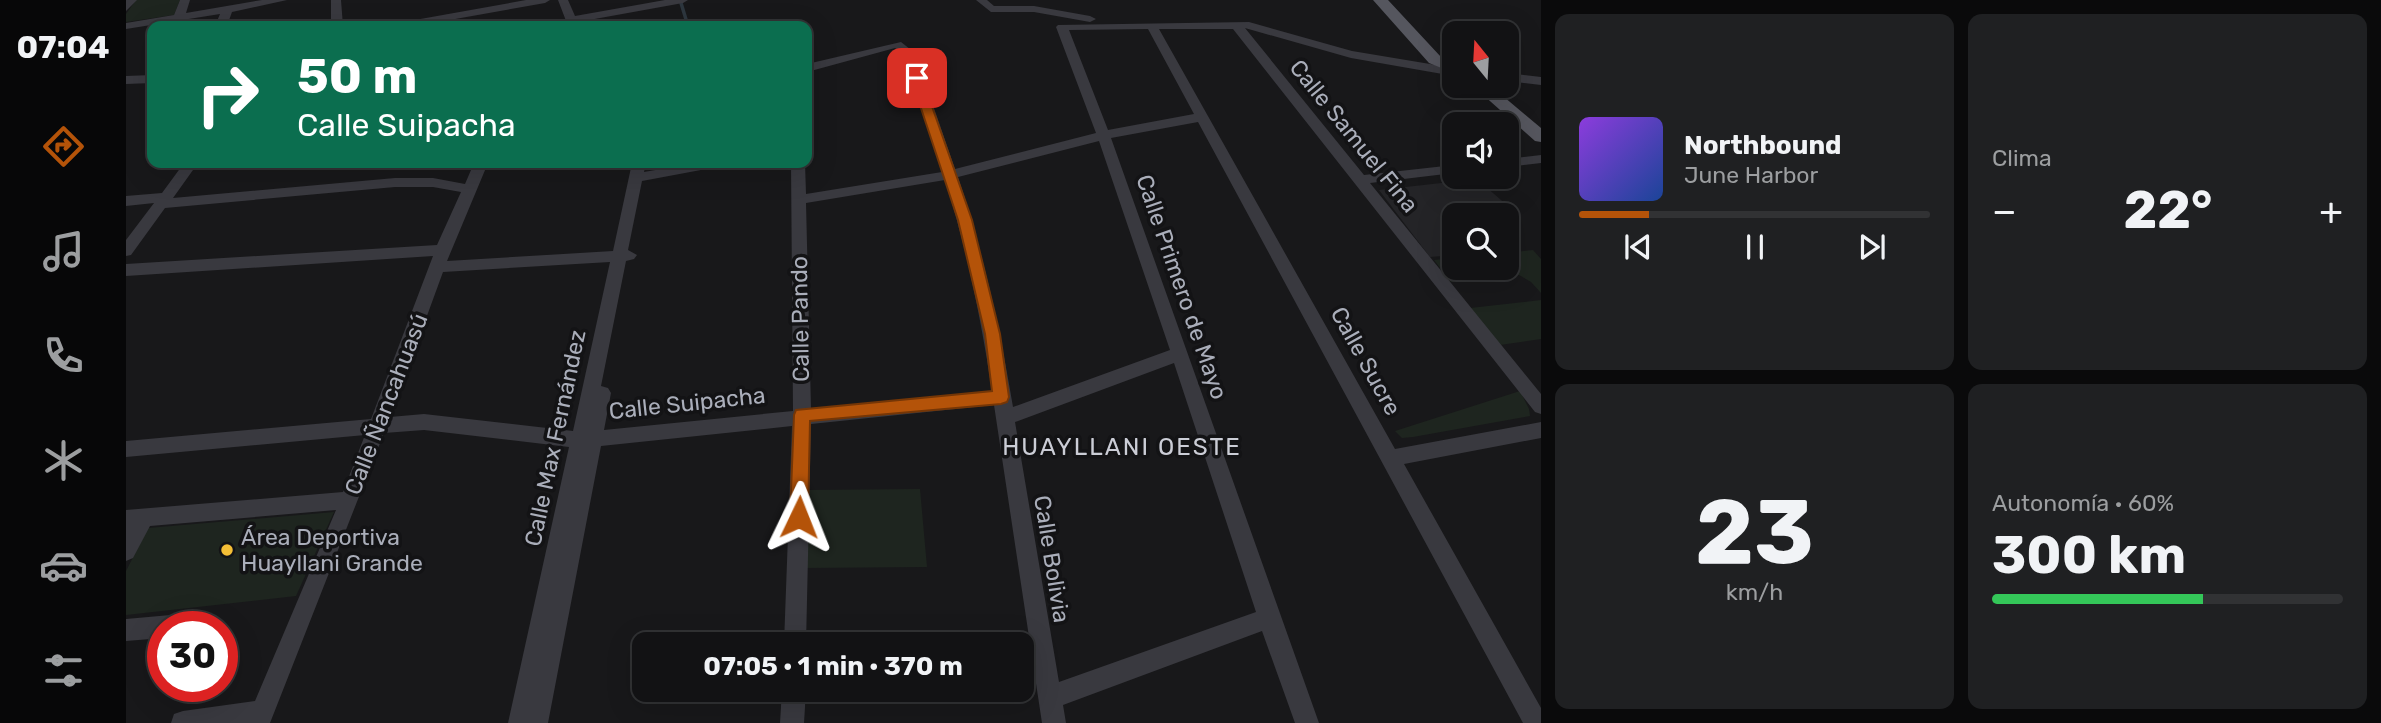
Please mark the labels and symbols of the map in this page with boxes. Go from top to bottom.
north arrow [1442,21,1519,98]
pin [887,48,947,108]
street label: Calle Samuel Fina [1284,54,1424,218]
street label: Calle Primero de Mayo [1130,171,1234,403]
street label: Calle Pando [785,256,815,382]
street label: Calle Sucre [1325,302,1407,420]
street label: Calle Ñancahuasú [339,309,433,499]
street label: Calle Max Fernández [518,327,592,549]
street label: Calle Suipacha [607,381,767,425]
district label: HUAYLLANI OESTE [1002,433,1242,461]
position arrow [762,480,836,554]
street label: Calle Bolivia [1028,493,1076,625]
place label: Área Deportiva Huayllani Grande [241,523,423,577]
marker: Área Deportiva Huayllani Grande [219,542,235,558]
speed limit sign: 30 [147,611,238,702]

